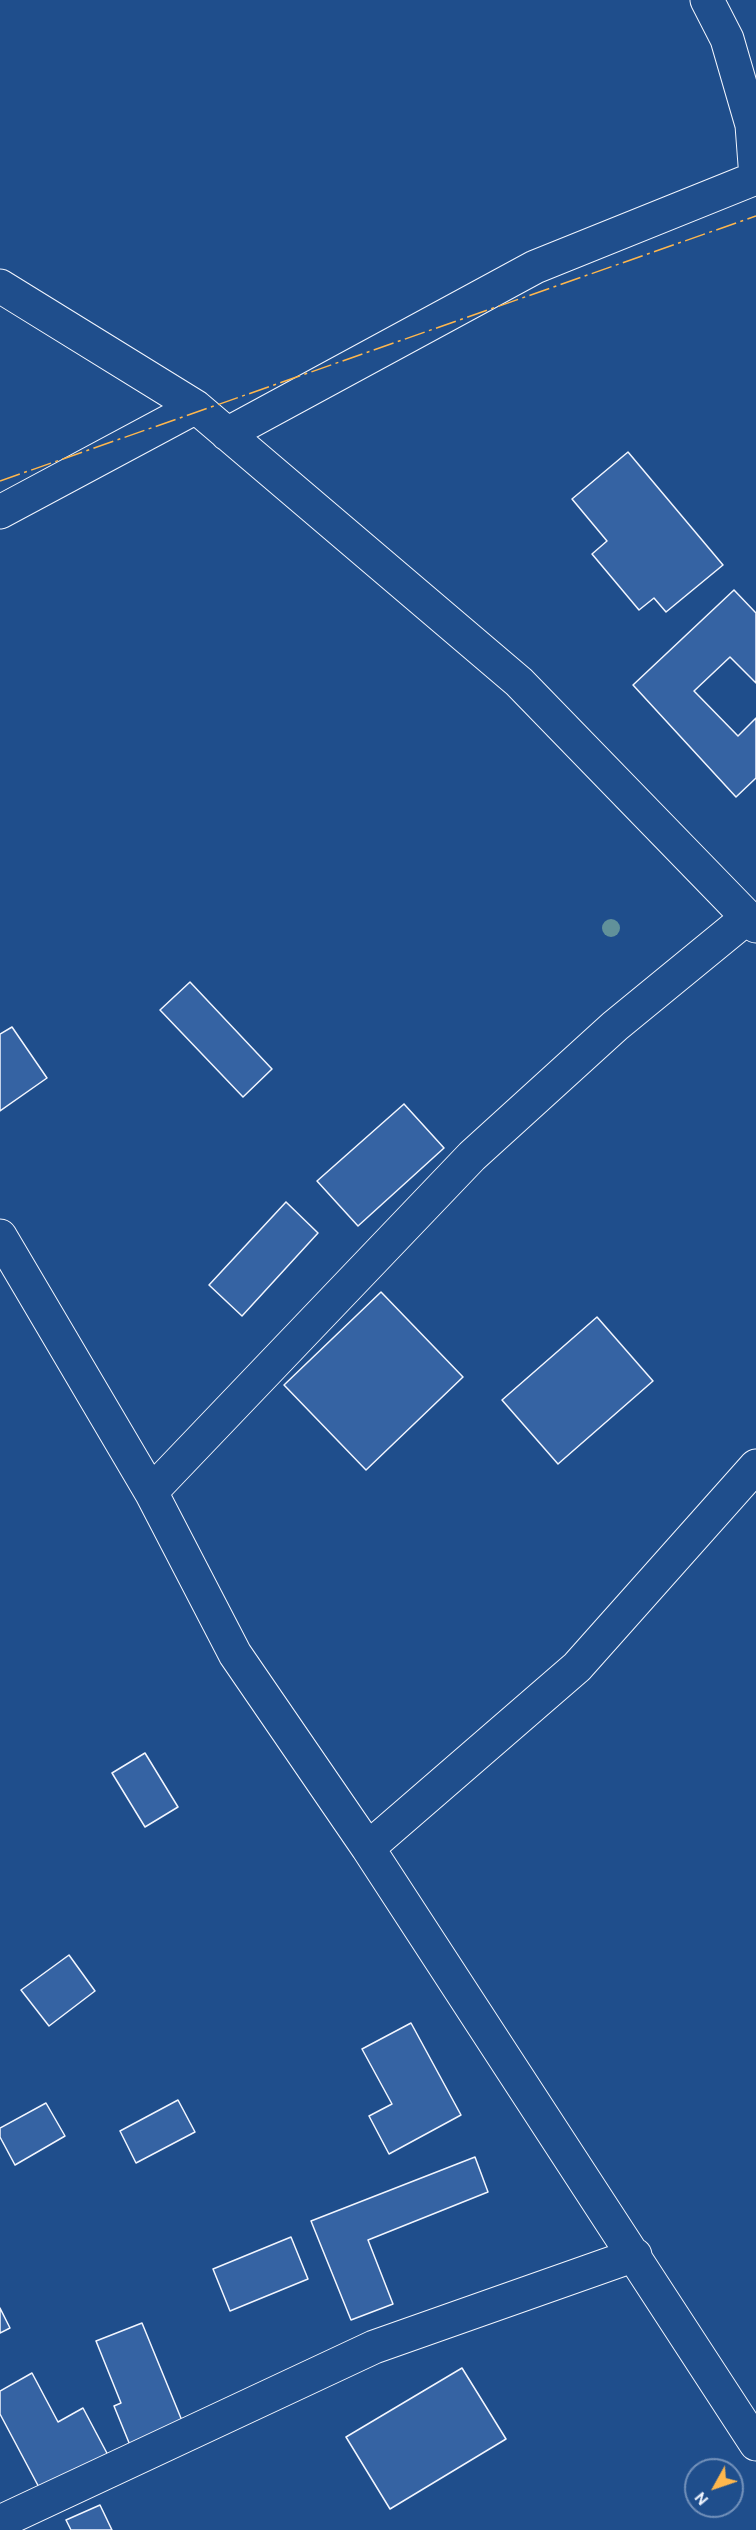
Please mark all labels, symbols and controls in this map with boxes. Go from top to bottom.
north arrow [684,2458,744,2518]
text: N [690,2488,712,2509]

